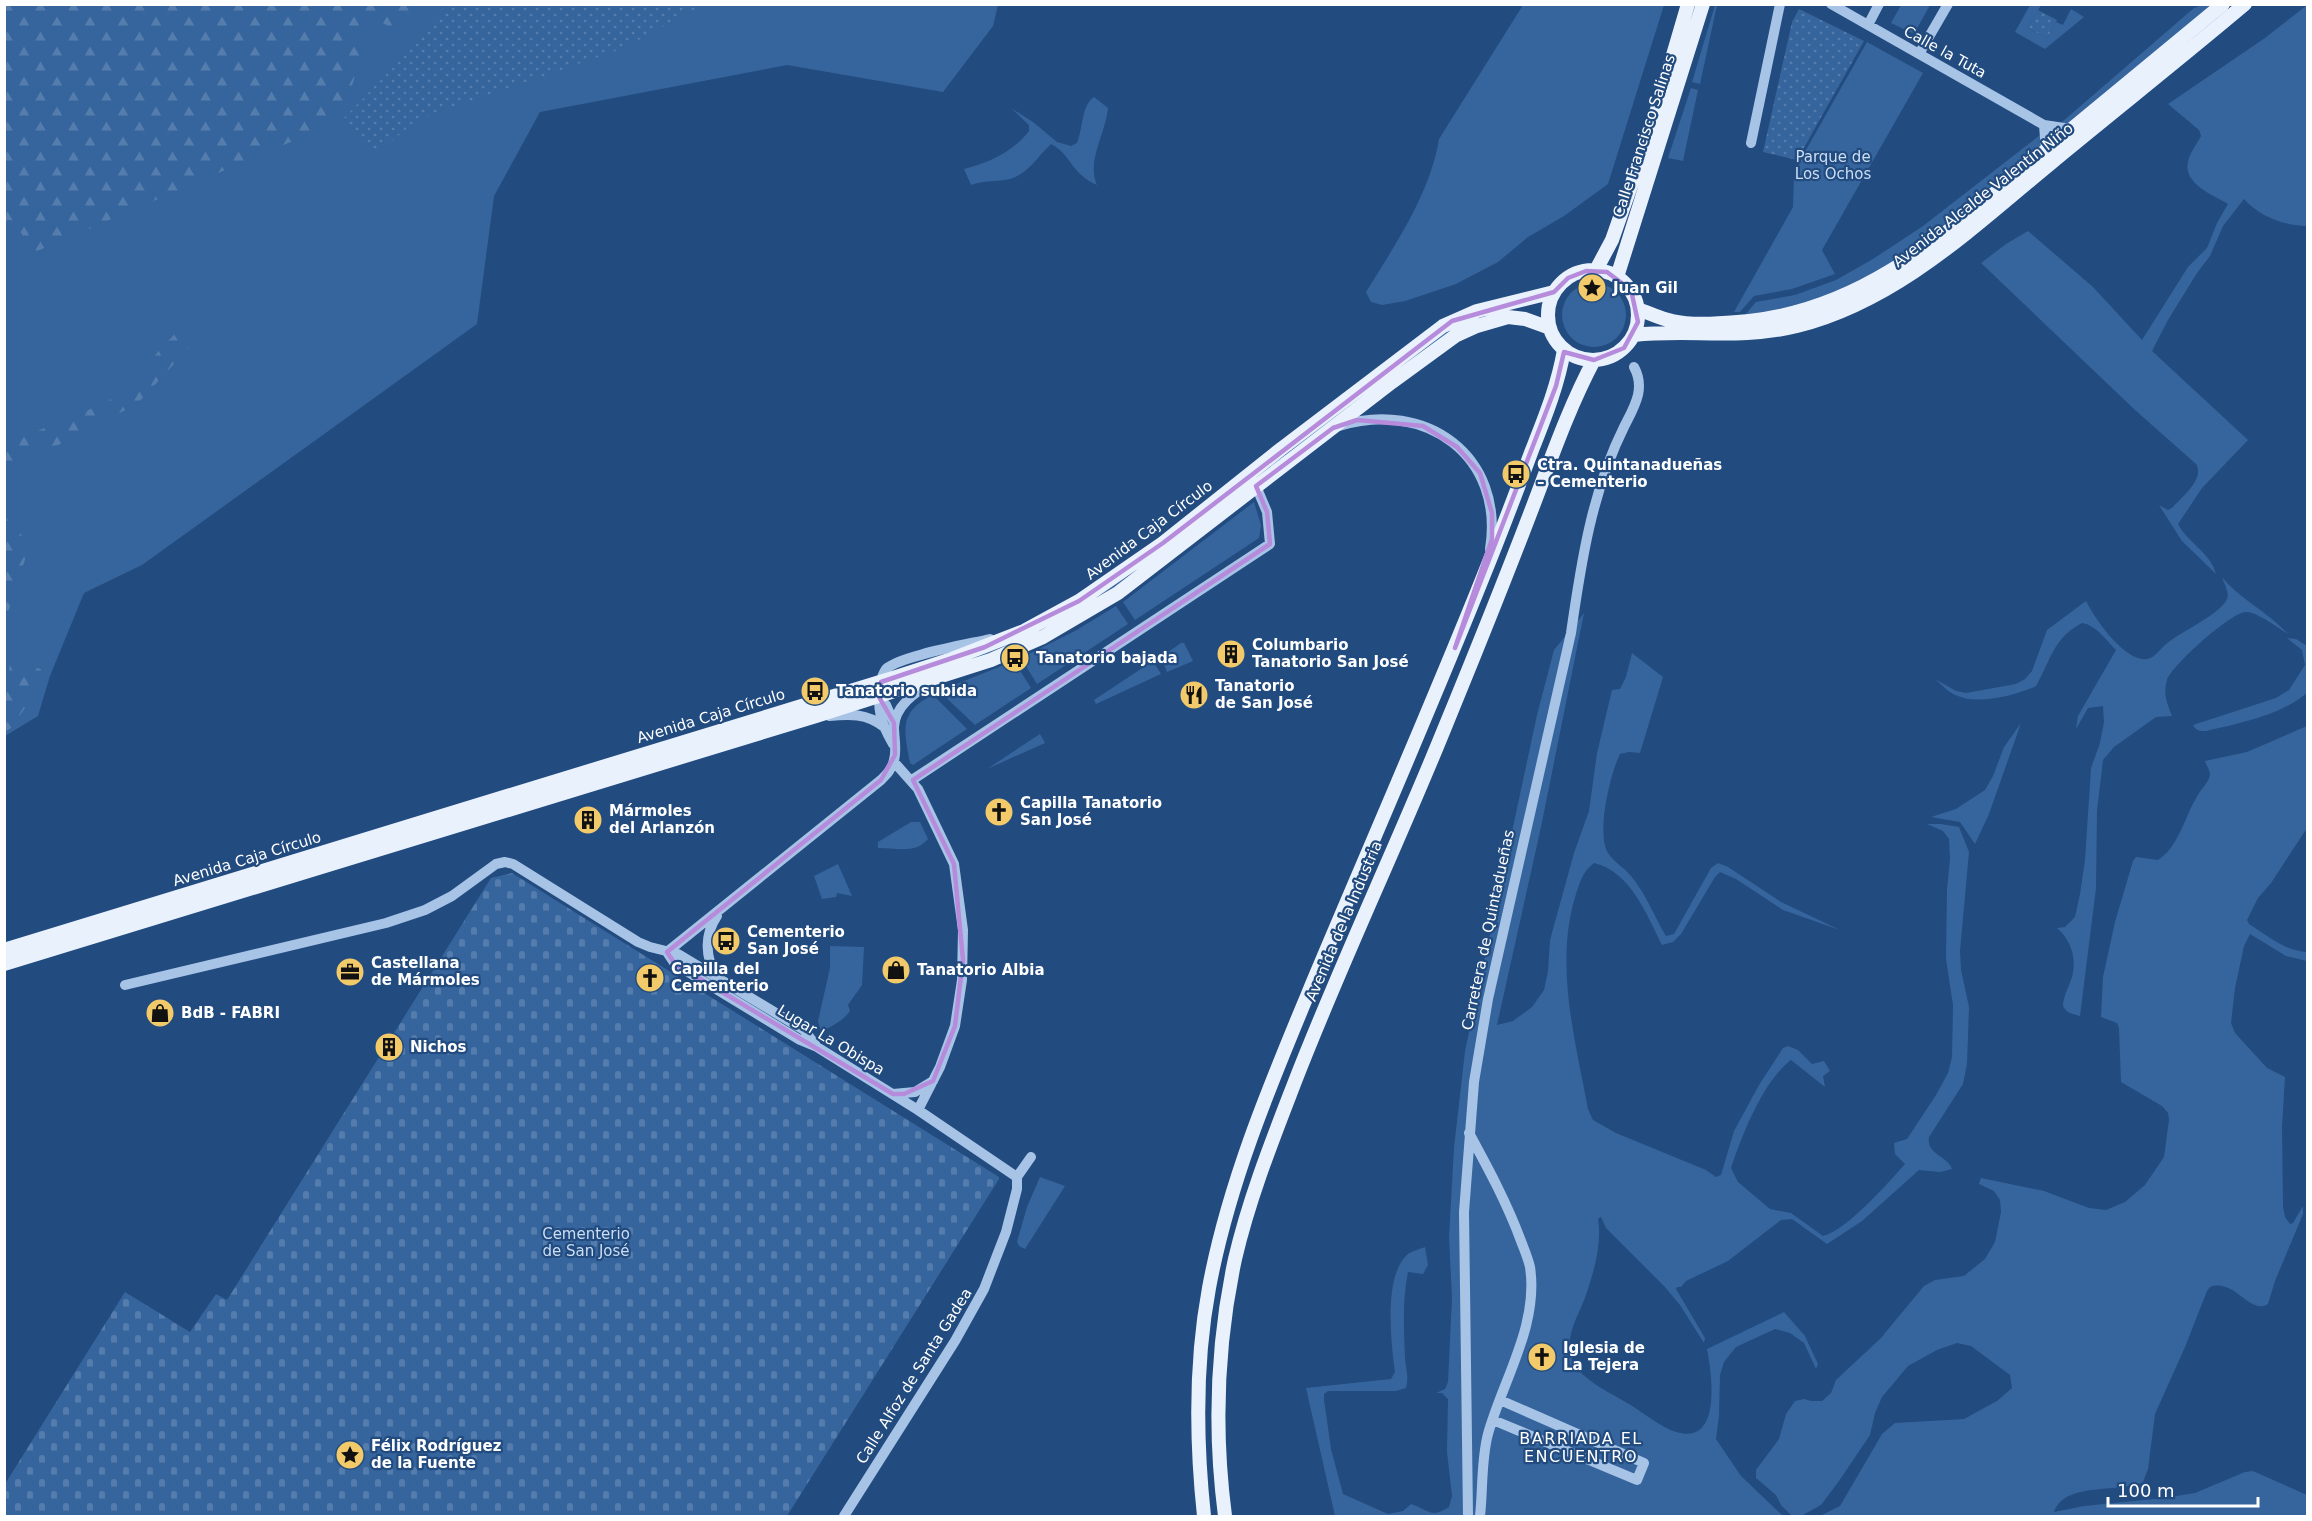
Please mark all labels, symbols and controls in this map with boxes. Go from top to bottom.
street label: Calle la Tuta [1901,22,1989,82]
street label: Calle Francisco Salinas [1609,52,1679,220]
street label: Avenida Alcalde Valentín Niño [1889,119,2077,271]
park label: Parque de Los Ochos [1795,148,1871,183]
place icon: Juan Gil [1576,272,1608,304]
place label: Juan Gil [1612,279,1678,297]
place label: Ctra. Quintanadueñas – Cementerio [1537,456,1722,491]
bus stop icon: Ctra. Quintanadueñas – Cementerio [1500,458,1532,490]
street label: Avenida Caja Círculo [1082,476,1216,584]
place label: Columbario Tanatorio San José [1252,636,1409,671]
building icon: Columbario Tanatorio San José [1215,638,1247,670]
bus stop icon: Tanatorio bajada [999,642,1031,674]
place label: Tanatorio bajada [1036,649,1178,667]
bus stop icon: Tanatorio subida [799,675,831,707]
place label: Tanatorio de San José [1215,677,1313,712]
restaurant icon: Tanatorio de San José [1178,679,1210,711]
place label: Tanatorio subida [836,682,977,700]
street label: Avenida Caja Círculo [635,685,787,747]
place label: Capilla Tanatorio San José [1020,794,1162,829]
church icon: Capilla Tanatorio San José [983,796,1015,828]
place label: Mármoles del Arlanzón [609,802,715,837]
building icon: Mármoles del Arlanzón [572,804,604,836]
street label: Avenida Caja Círculo [171,828,323,890]
street label: Carretera de Quintadueñas [1458,828,1518,1032]
street label: Avenida de la Industria [1302,838,1386,1004]
place label: Cementerio San José [747,923,845,958]
bus stop icon: Cementerio San José [710,925,742,957]
place label: Castellana de Mármoles [371,954,480,989]
shop icon: Tanatorio Albia [880,954,912,986]
office icon: Castellana de Mármoles [334,956,366,988]
place label: Capilla del Cementerio [671,960,769,995]
place label: Tanatorio Albia [917,961,1045,979]
church icon: Capilla del Cementerio [634,962,666,994]
shop icon: BdB - FABRI [144,997,176,1029]
street label: Lugar La Obispa [774,1001,888,1079]
place label: BdB - FABRI [181,1004,280,1022]
building icon: Nichos [373,1031,405,1063]
place label: Nichos [410,1038,467,1056]
park label: Cementerio de San José [542,1225,630,1260]
street label: Calle Alfoz de Santa Gadea [852,1285,976,1467]
place label: Iglesia de La Tejera [1563,1339,1645,1374]
church icon: Iglesia de La Tejera [1526,1341,1558,1373]
district label: BARRIADA EL ENCUENTRO [1519,1429,1643,1466]
place label: Félix Rodríguez de la Fuente [371,1437,502,1472]
place icon: Félix Rodríguez de la Fuente [334,1439,366,1471]
scale bar [2108,1470,2258,1508]
text: 100 m [2117,1480,2175,1501]

